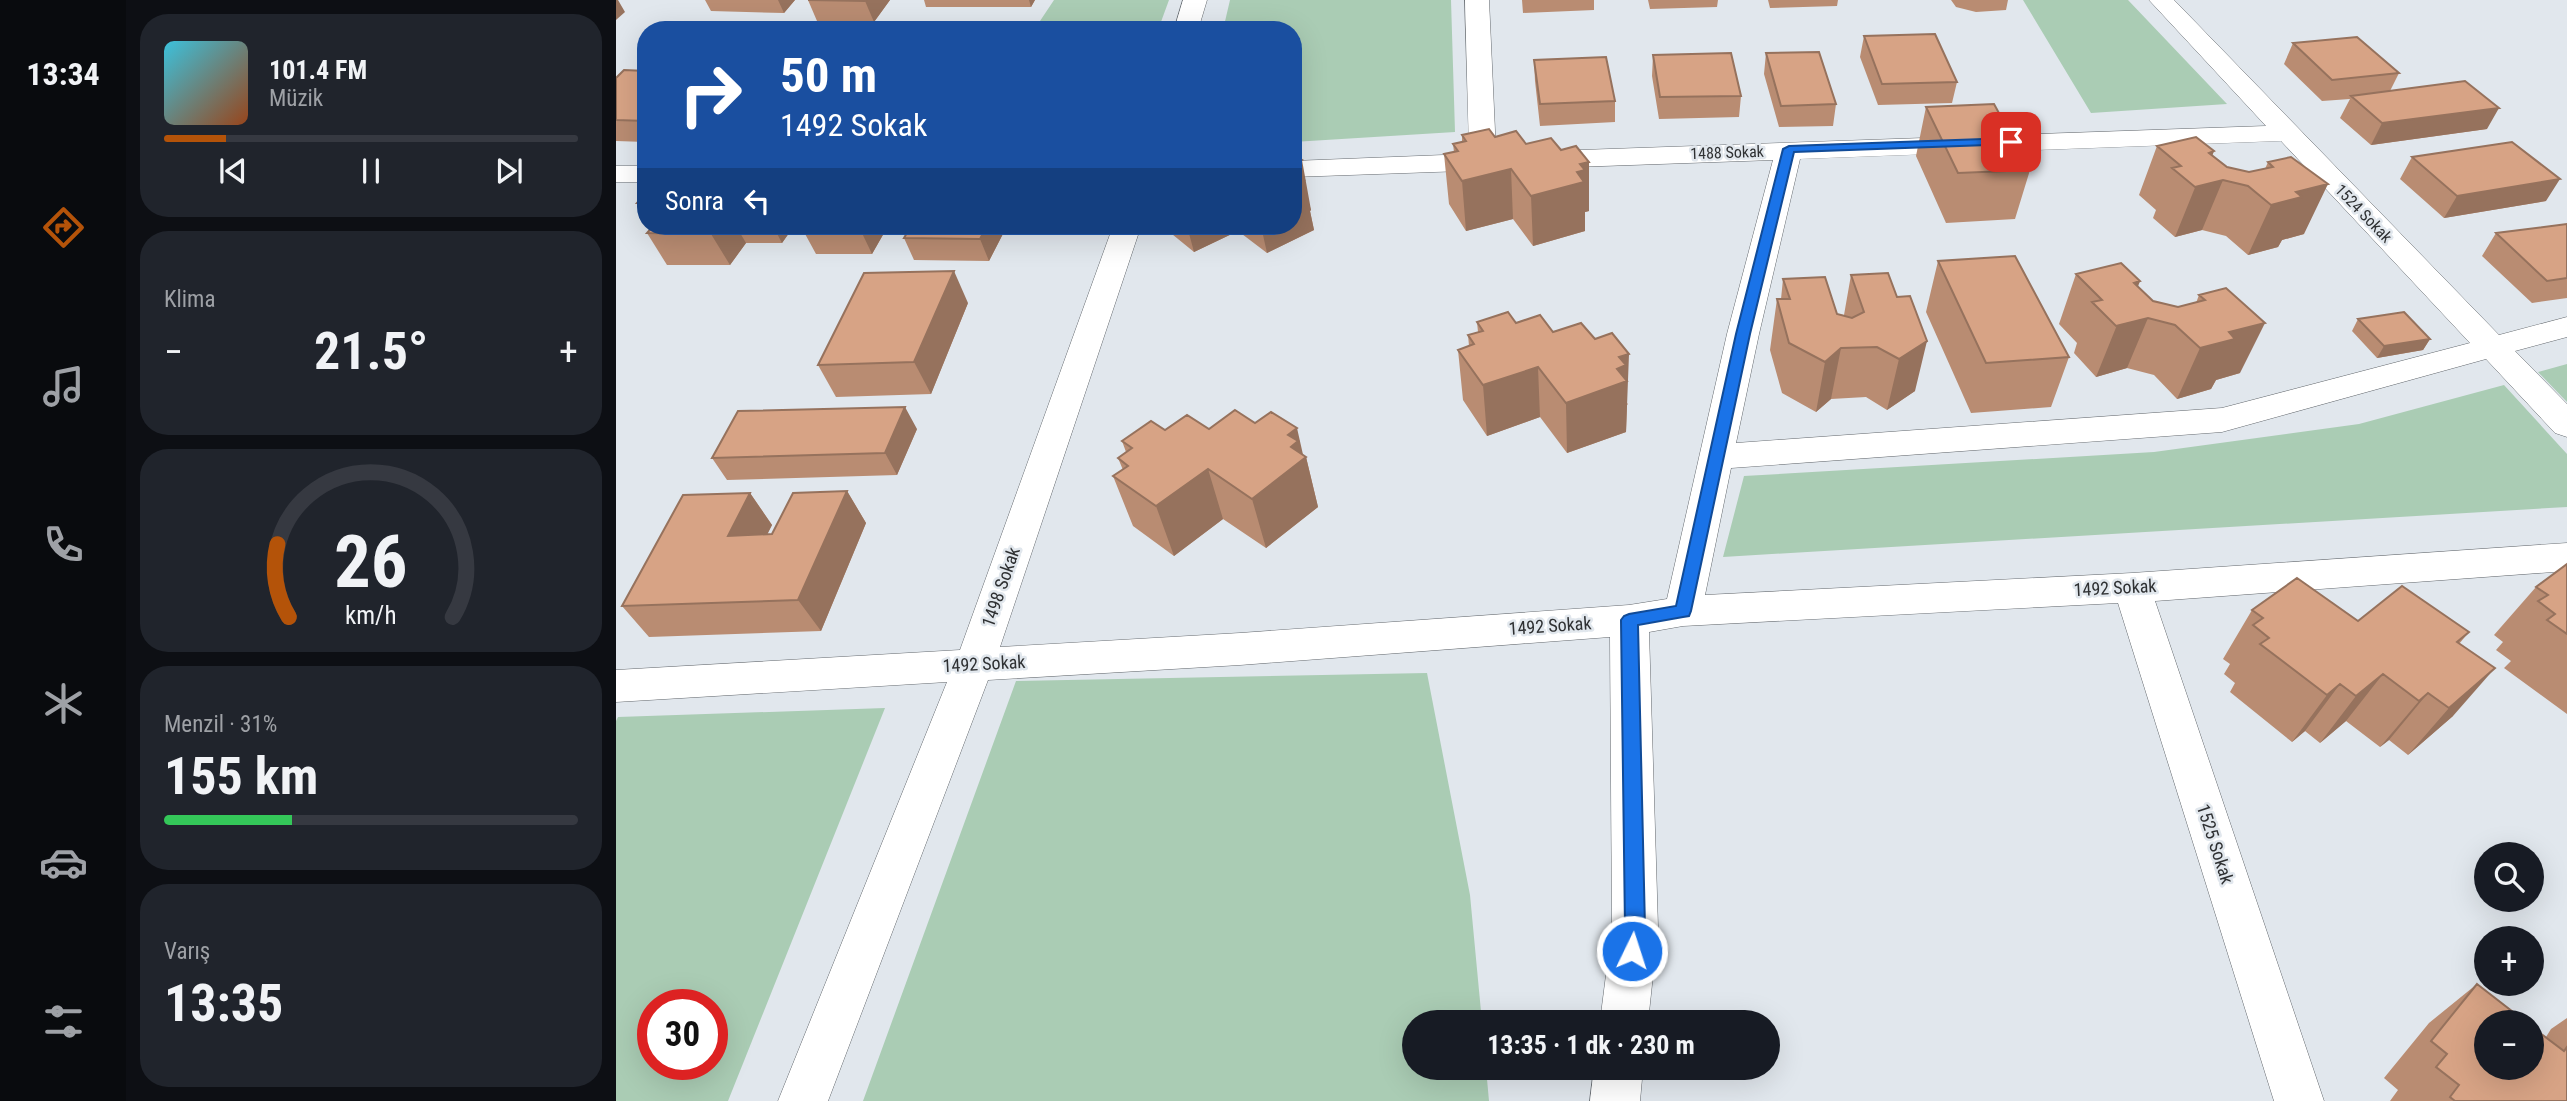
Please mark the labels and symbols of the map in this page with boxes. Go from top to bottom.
pin [1981,112,2041,172]
street label: 1488 Sokak [1690,142,1765,163]
street label: 1524 Sokak [2331,180,2397,247]
street label: 1498 Sokak [977,544,1024,629]
street label: 1492 Sokak [2073,575,2157,600]
street label: 1492 Sokak [1508,612,1592,639]
street label: 1492 Sokak [942,651,1026,676]
street label: 1525 Sokak [2193,801,2238,887]
position arrow [1595,914,1669,988]
speed limit sign: 30 [637,989,728,1080]

